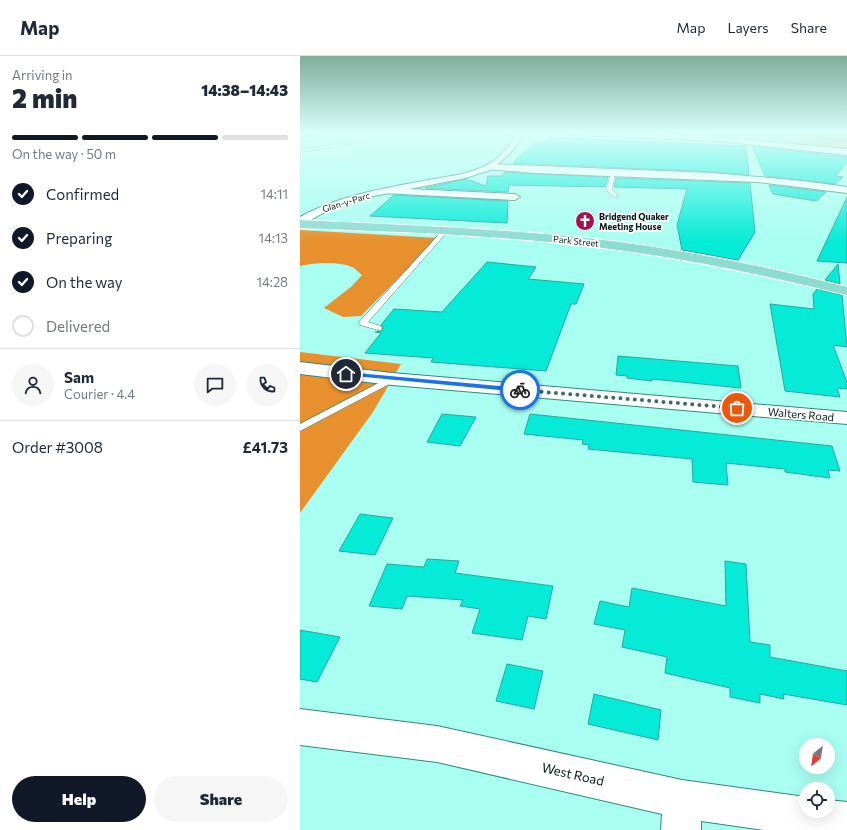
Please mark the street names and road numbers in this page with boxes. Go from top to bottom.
street label: Glan-y-Parc [321,189,372,214]
street label: Park Street [553,233,600,249]
street label: Walters Road [767,405,835,423]
street label: West Road [540,759,606,789]

